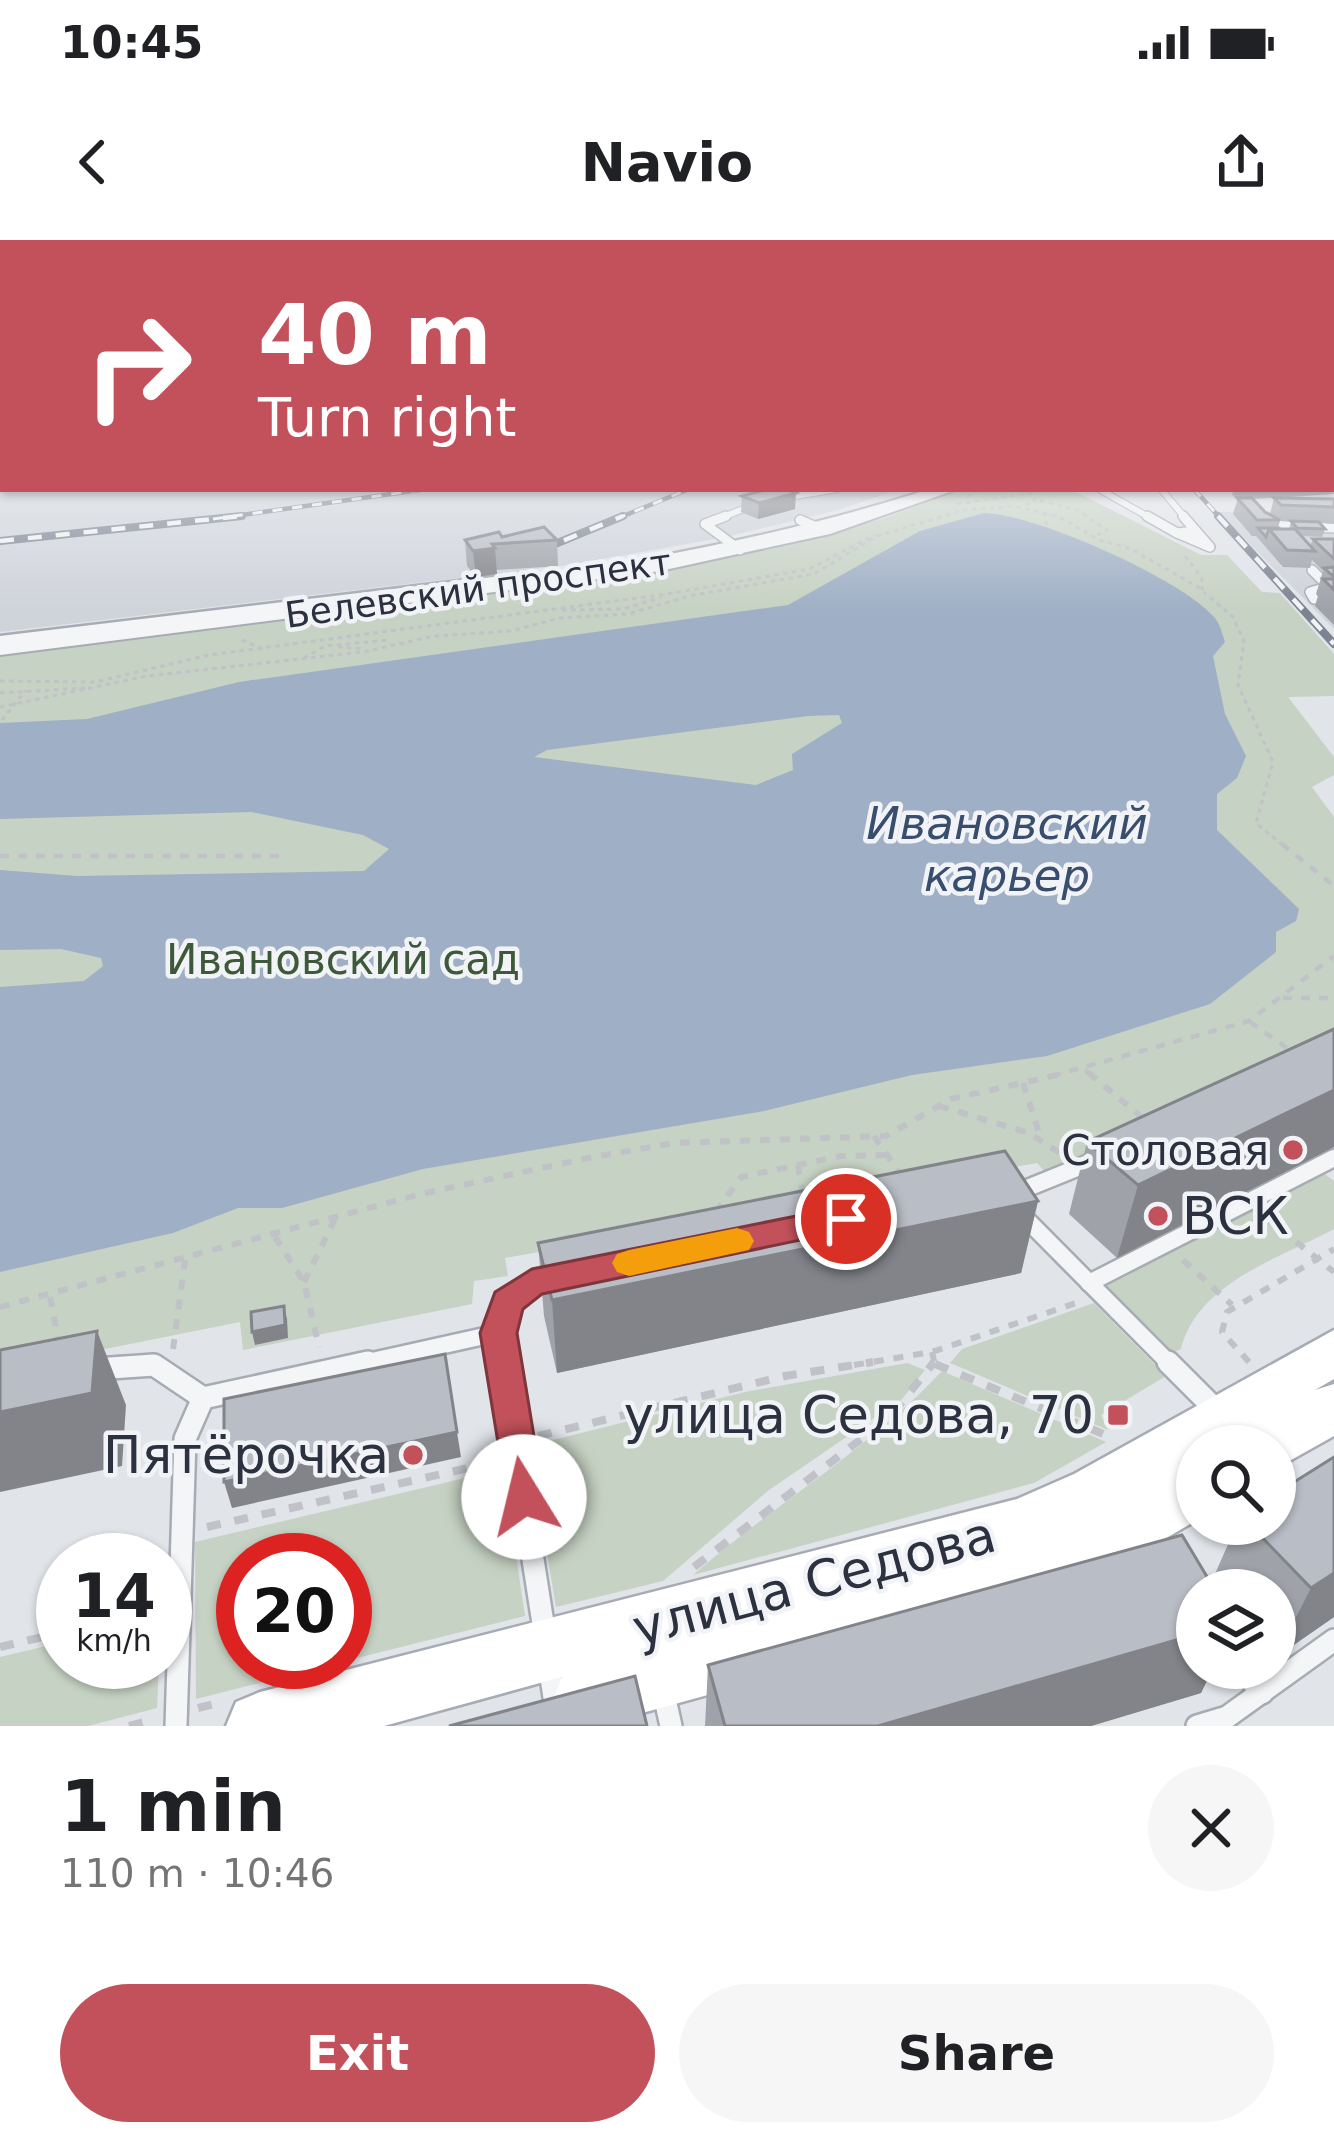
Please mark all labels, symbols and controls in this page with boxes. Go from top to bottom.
text: 10:45 [60,16,203,69]
icon: back [60,129,126,195]
icon: share [1208,129,1274,195]
text: Navio [581,131,753,194]
text: 40 m [258,286,492,384]
icon: right [60,288,216,444]
text: Turn right [258,386,517,449]
street label: Белевский проспект [282,541,674,636]
water label: Ивановский карьер [866,797,1148,902]
park label: Ивановский сад [166,935,520,984]
place label: Столовая [1061,1126,1269,1175]
marker: Столовая [1280,1137,1306,1163]
pin [795,1168,897,1270]
icon: arrive [813,1186,879,1252]
place label: ВСК [1182,1187,1289,1246]
marker: ВСК [1145,1203,1171,1229]
place label: улица Седова, 70 [624,1386,1094,1445]
marker: улица Седова, 70 [1105,1402,1131,1428]
map controls [1176,1425,1296,1689]
button: search [1176,1425,1296,1545]
place label: Пятёрочка [103,1426,389,1485]
position arrow [461,1434,587,1560]
marker: Пятёрочка [400,1442,426,1468]
street label: улица Седова [626,1505,1002,1658]
speed limit sign: 20 [216,1533,372,1689]
text: 14 [72,1561,156,1631]
button: layers [1176,1569,1296,1689]
text: km/h [76,1623,152,1658]
text: 1 min [60,1764,286,1848]
button: close [1148,1765,1274,1891]
text: 110 m · 10:46 [60,1851,334,1896]
button: Exit [60,1984,655,2122]
button: Share [679,1984,1274,2122]

